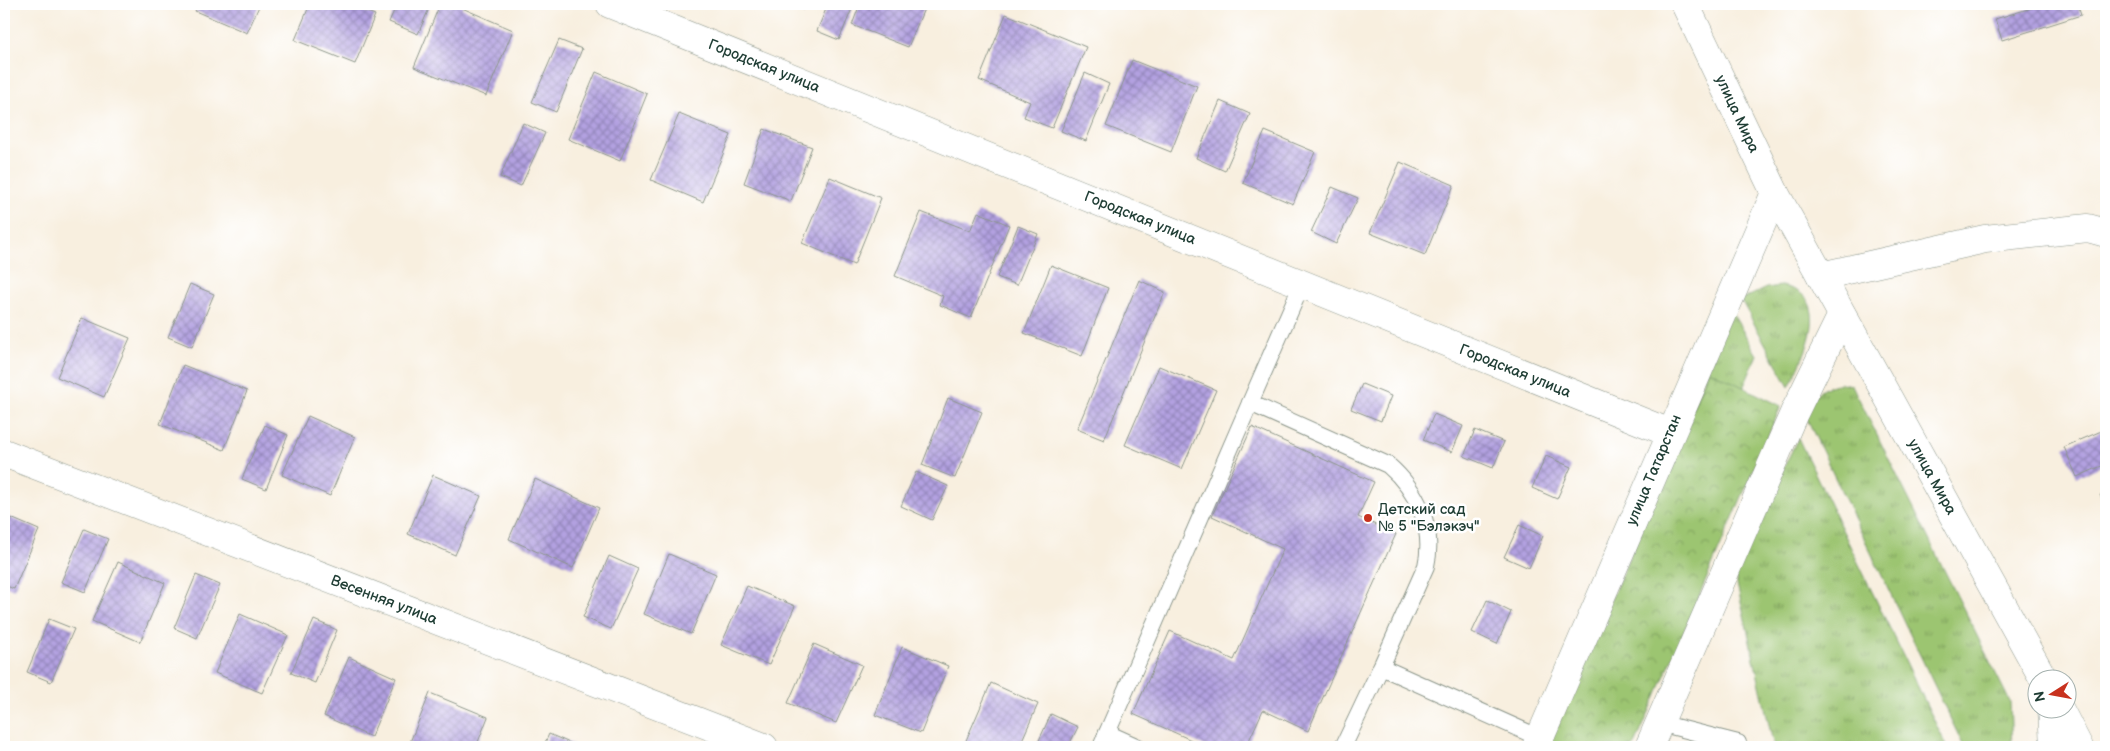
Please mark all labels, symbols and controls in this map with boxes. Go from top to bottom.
street label: Городская улица [705,35,823,97]
street label: улица Мира [1711,72,1763,156]
street label: Городская улица [1081,187,1199,249]
street label: Городская улица [1456,340,1574,402]
street label: улица Татарстан [1622,412,1686,528]
street label: улица Мира [1903,436,1961,518]
place label: Детский сад № 5 "Бэлэкэч" [1378,500,1480,536]
marker: Детский сад № 5 "Бэлэкэч" [1362,512,1374,524]
street label: Весенняя улица [328,571,440,629]
north arrow [2028,668,2078,718]
text: N [2030,690,2049,703]

